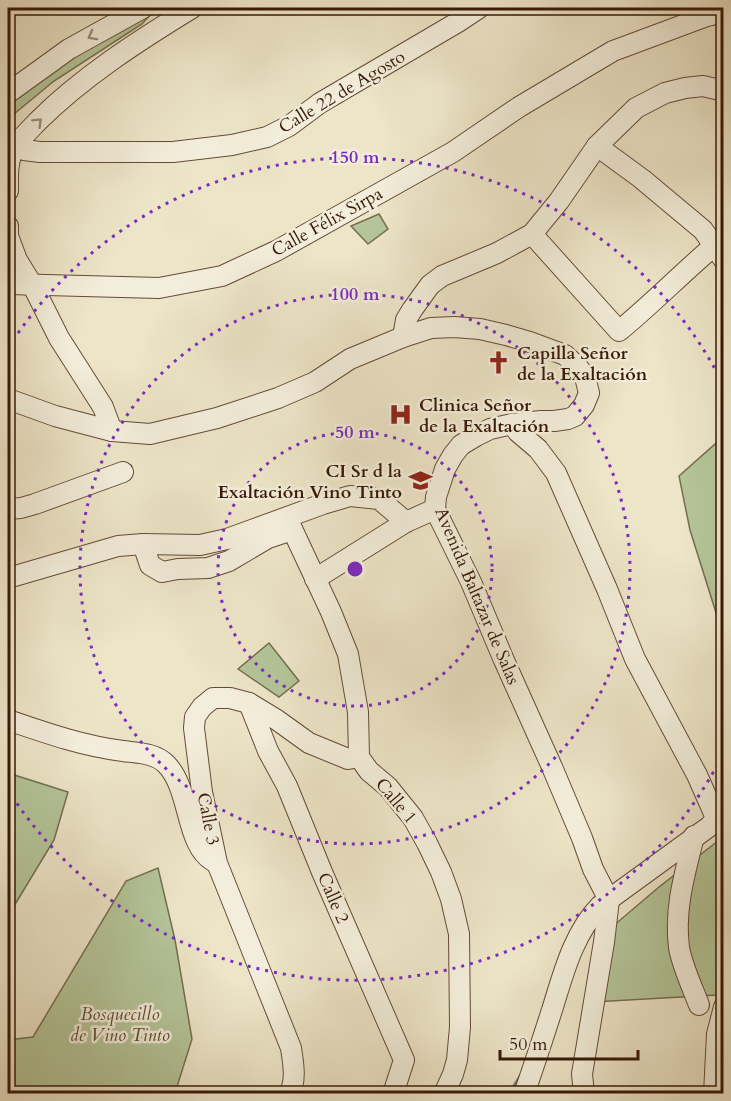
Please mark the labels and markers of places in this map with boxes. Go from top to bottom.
place label: Capilla Señor de la Exaltación [517,341,648,387]
church icon: Capilla Señor de la Exaltación [486,350,512,376]
place label: Clinica Señor de la Exaltación [419,393,550,439]
hospital icon: Clinica Señor de la Exaltación [388,402,414,428]
place label: CI Sr d la Exaltación Vino Tinto [217,459,402,505]
school or university icon: CI Sr d la Exaltación Vino Tinto [407,468,433,494]
centre of rings [345,559,365,579]

